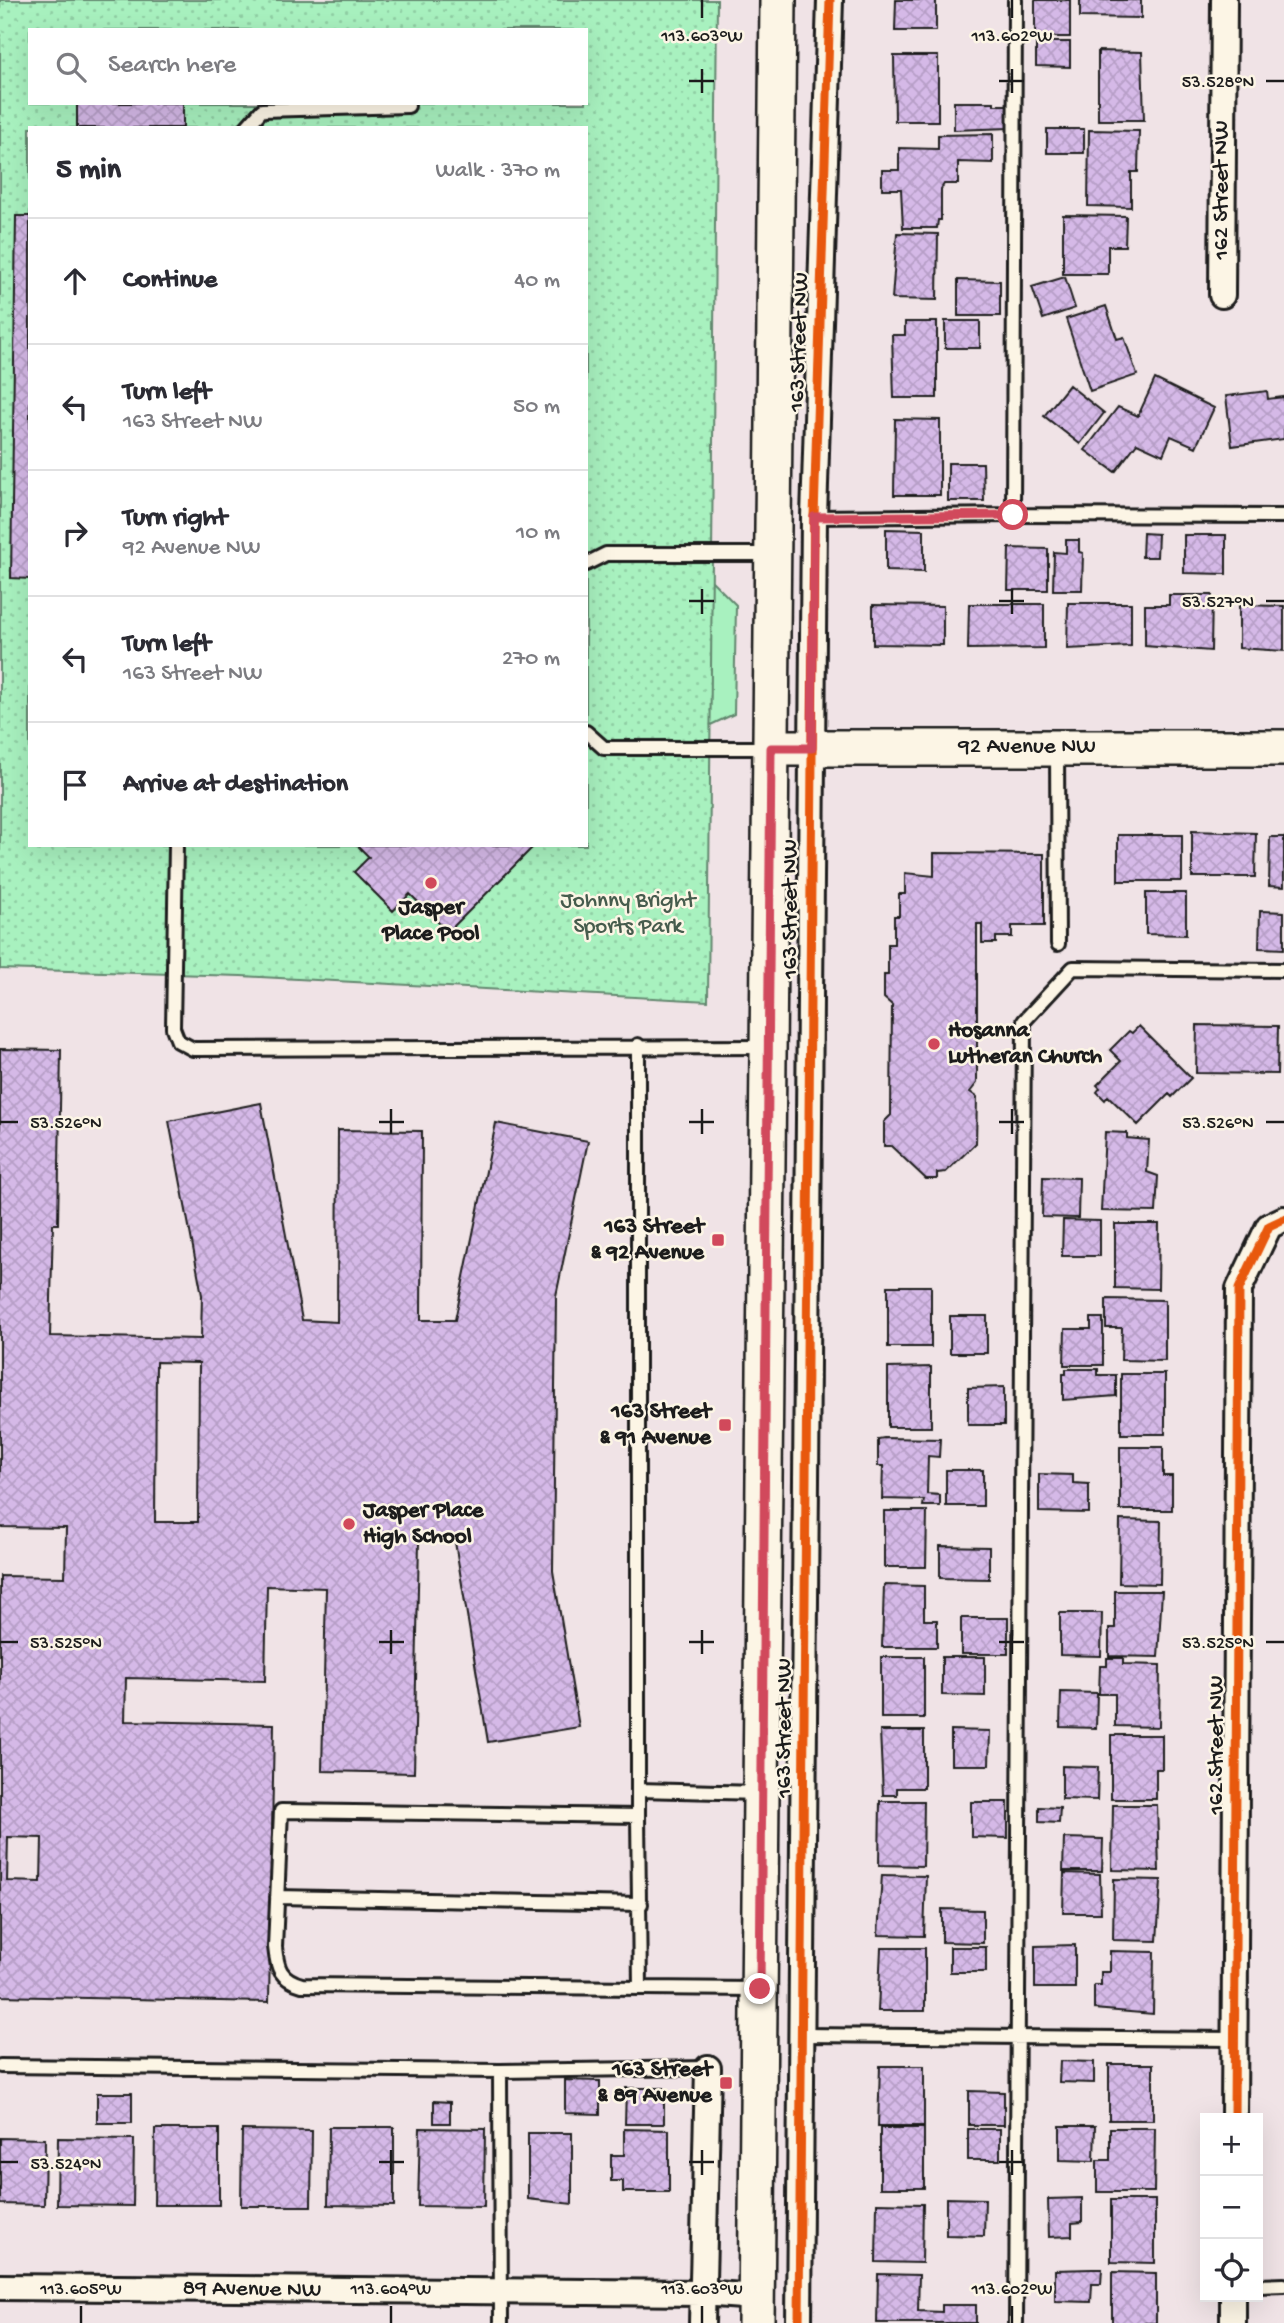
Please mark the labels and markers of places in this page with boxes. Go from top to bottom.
marker: Jasper Place Pool [423,875,439,891]
place label: Jasper Place Pool [380,895,480,948]
place label: Hosanna Lutheran Church [948,1018,1103,1071]
marker: Hosanna Lutheran Church [926,1036,942,1052]
place label: 163 Street & 92 Avenue [591,1214,707,1267]
marker: 163 Street & 92 Avenue [710,1232,726,1248]
place label: 163 Street & 91 Avenue [600,1399,714,1452]
marker: 163 Street & 91 Avenue [717,1417,733,1433]
place label: Jasper Place High School [362,1498,485,1551]
marker: Jasper Place High School [341,1516,357,1532]
place label: 163 Street & 89 Avenue [597,2057,715,2110]
marker: 163 Street & 89 Avenue [718,2075,734,2091]

